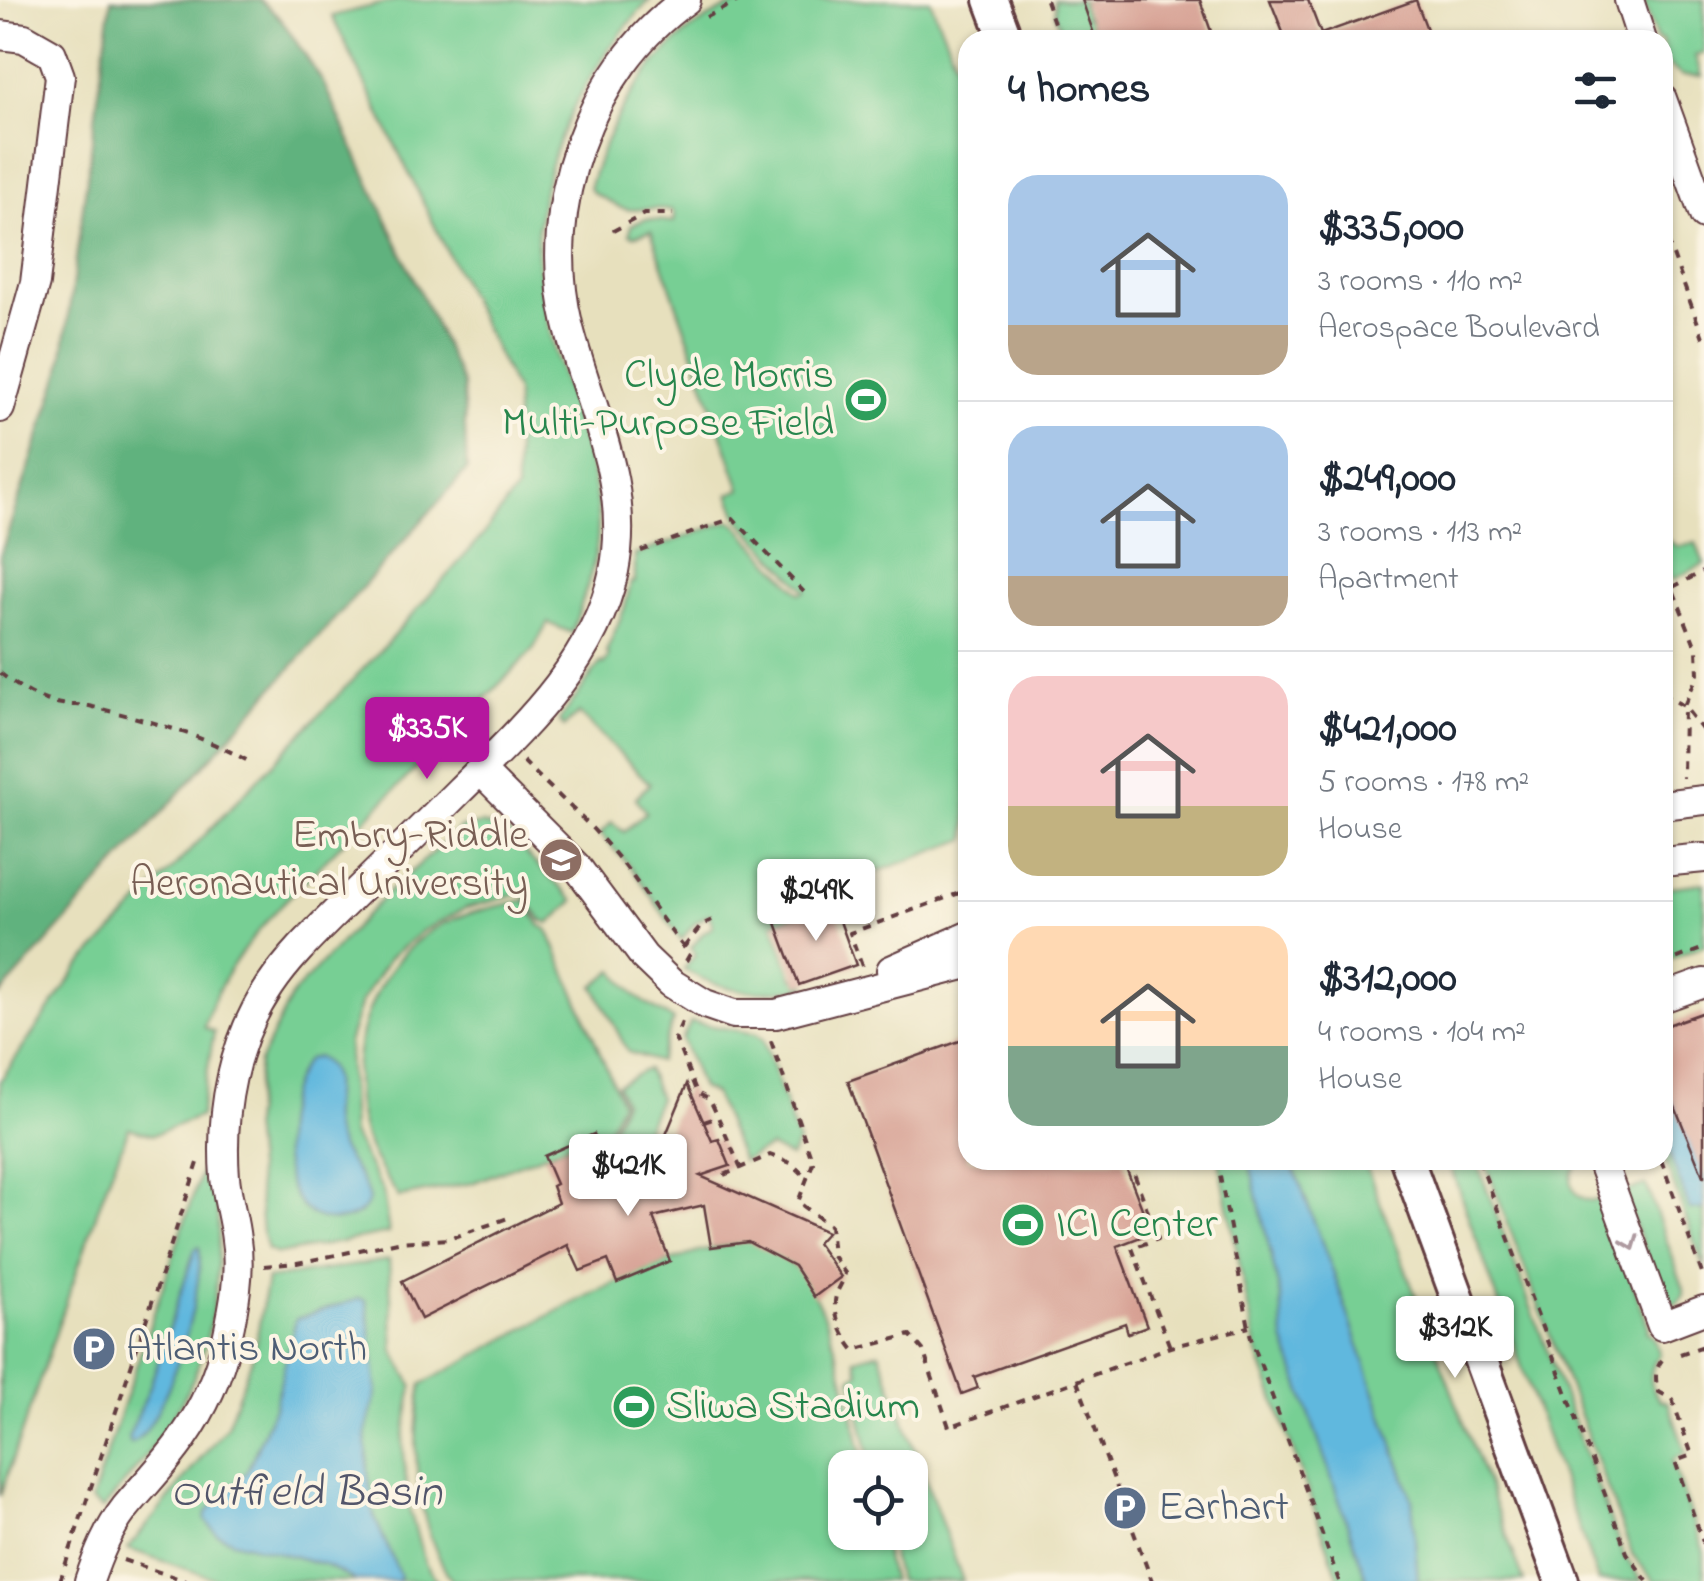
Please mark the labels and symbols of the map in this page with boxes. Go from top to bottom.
place label: Clyde Morris Multi-Purpose Field [502,346,834,455]
sports icon: Clyde Morris Multi-Purpose Field [843,377,889,423]
pin: $335K [357,697,497,782]
place label: Embry-Riddle Aeronautical University [130,806,528,915]
school or university icon: Embry-Riddle Aeronautical University [538,837,584,883]
pin: $249K [746,859,886,944]
pin: $421K [558,1134,698,1219]
place label: ICI Center [1056,1195,1219,1256]
sports icon: ICI Center [1000,1202,1046,1248]
one-way arrow [1620,1233,1640,1250]
pin: $312K [1385,1296,1525,1381]
place label: Atlantis North [126,1319,367,1380]
parking icon: Atlantis North [71,1326,117,1372]
place label: Sliwa Stadium [666,1377,920,1438]
sports icon: Sliwa Stadium [611,1384,657,1430]
water label: Outfield Basin [170,1461,443,1527]
place label: Earhart [1158,1478,1289,1539]
parking icon: Earhart [1102,1485,1148,1531]

